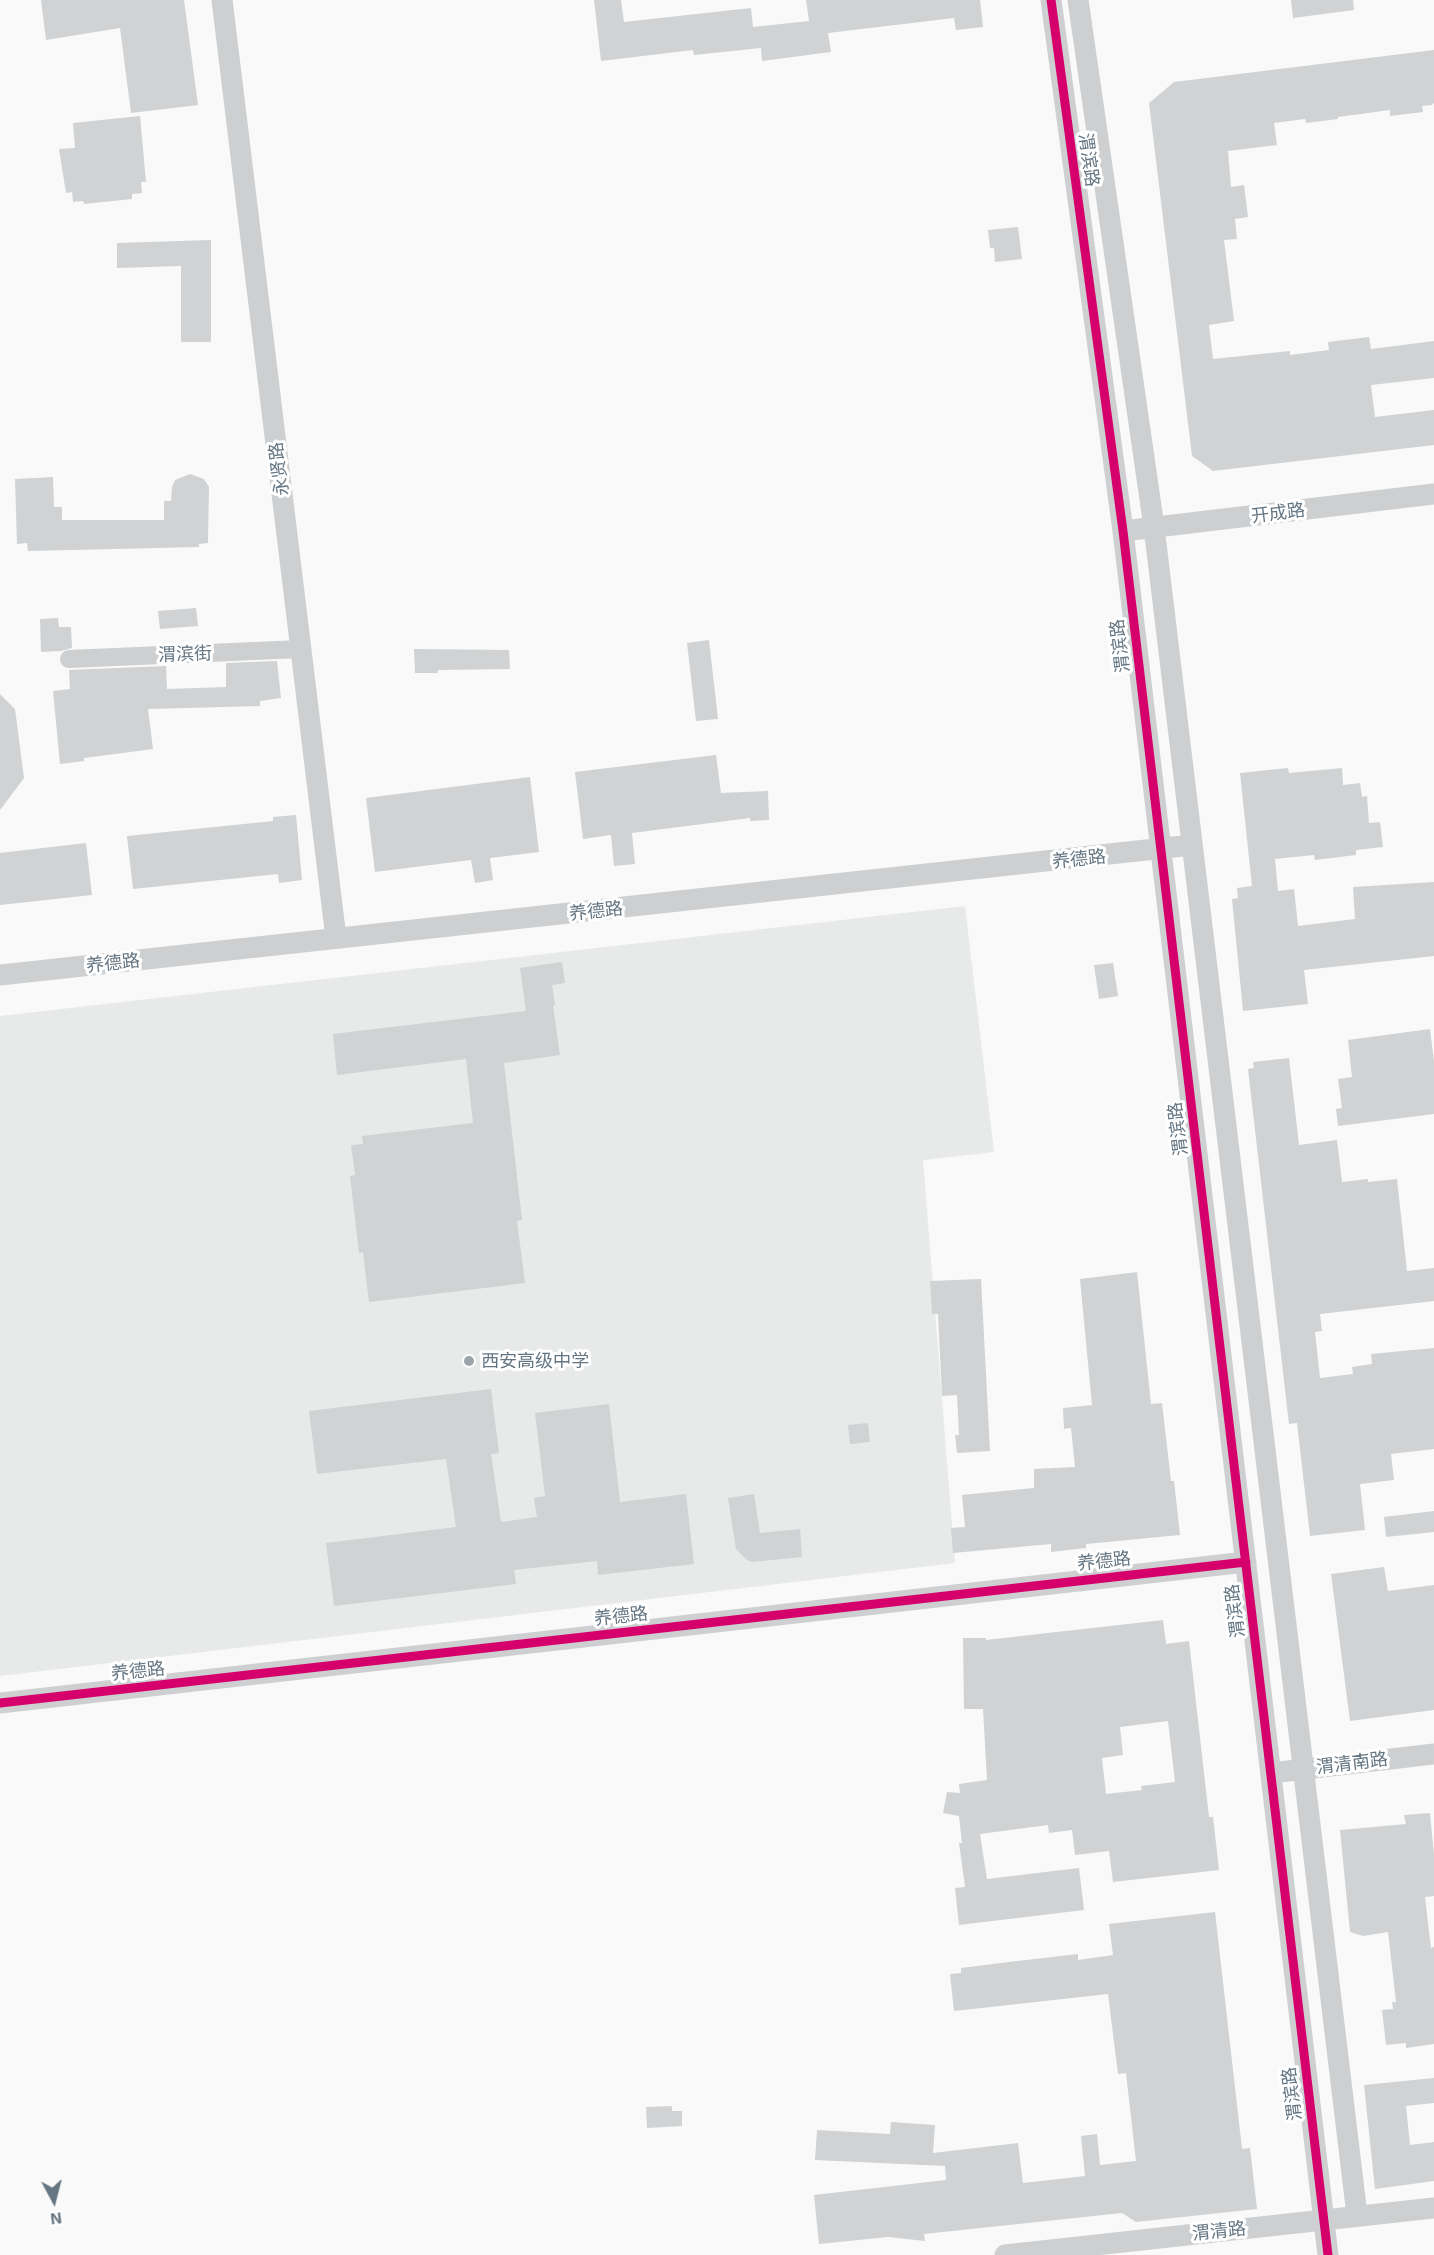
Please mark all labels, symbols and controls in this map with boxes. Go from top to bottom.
street label: 渭滨路 [1075,132,1103,188]
street label: 永贤路 [265,441,293,497]
street label: 开成路 [1250,499,1306,527]
street label: 渭滨路 [1106,618,1134,674]
street label: 渭滨街 [158,642,212,666]
street label: 养德路 [1051,845,1107,873]
street label: 养德路 [568,897,624,925]
street label: 养德路 [85,949,141,977]
street label: 渭滨路 [1164,1101,1192,1157]
place label: 西安高级中学 [481,1350,589,1372]
marker: 西安高级中学 [462,1354,476,1368]
street label: 养德路 [1076,1547,1132,1575]
street label: 渭滨路 [1221,1583,1249,1639]
street label: 养德路 [593,1602,649,1630]
street label: 养德路 [110,1657,166,1685]
street label: 渭清南路 [1315,1748,1389,1778]
street label: 渭滨路 [1278,2066,1306,2122]
north arrow [24,2171,84,2231]
text: N [49,2209,63,2229]
street label: 渭清路 [1191,2217,1247,2245]

